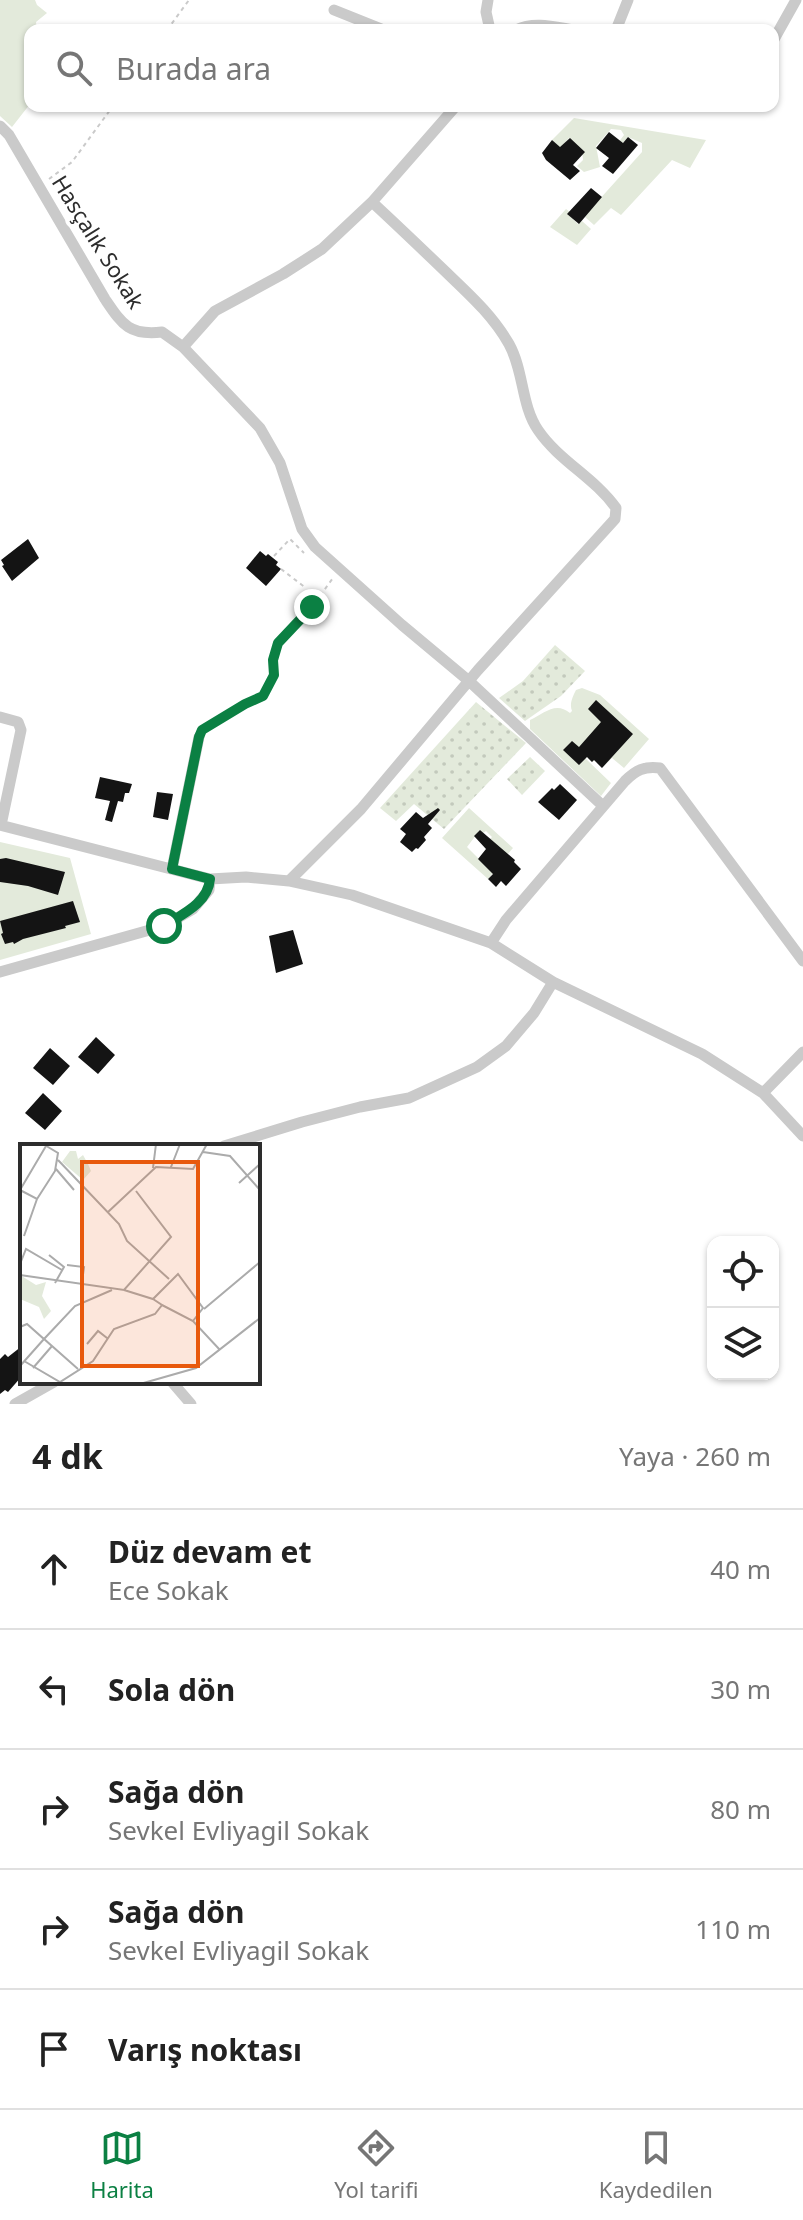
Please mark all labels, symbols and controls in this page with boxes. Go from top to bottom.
search box [24,24,779,112]
icon: search [52,46,96,90]
text: Burada ara [116,48,271,89]
street label: Hasçalık Sokak [46,169,152,314]
route end [294,589,330,625]
route start [146,908,182,944]
inset map [20,1144,260,1384]
map controls [707,1236,779,1380]
button: locate [707,1236,779,1308]
button: layers [707,1308,779,1380]
text: 4 dk [32,1433,103,1479]
text: Yaya · 260 m [619,1438,771,1474]
text: Düz devam et [108,1531,311,1572]
icon: ahead [32,1547,76,1591]
text: 40 m [710,1551,771,1587]
text: Ece Sokak [108,1572,229,1608]
icon: left [32,1667,76,1711]
text: Sola dön [108,1669,235,1710]
text: 30 m [710,1671,771,1707]
text: Sağa dön [108,1771,244,1812]
icon: right [32,1787,76,1831]
text: 80 m [710,1791,771,1827]
text: Sevkel Evliyagil Sokak [108,1812,369,1848]
text: Sağa dön [108,1891,244,1932]
icon: right [32,1907,76,1951]
text: 110 m [695,1911,771,1947]
text: Sevkel Evliyagil Sokak [108,1932,369,1968]
icon: arrive [32,2027,76,2071]
text: Varış noktası [108,2029,302,2070]
tab: Harita [90,2126,154,2204]
tab: Yol tarifi [334,2126,419,2204]
tab: Kaydedilen [599,2126,713,2204]

